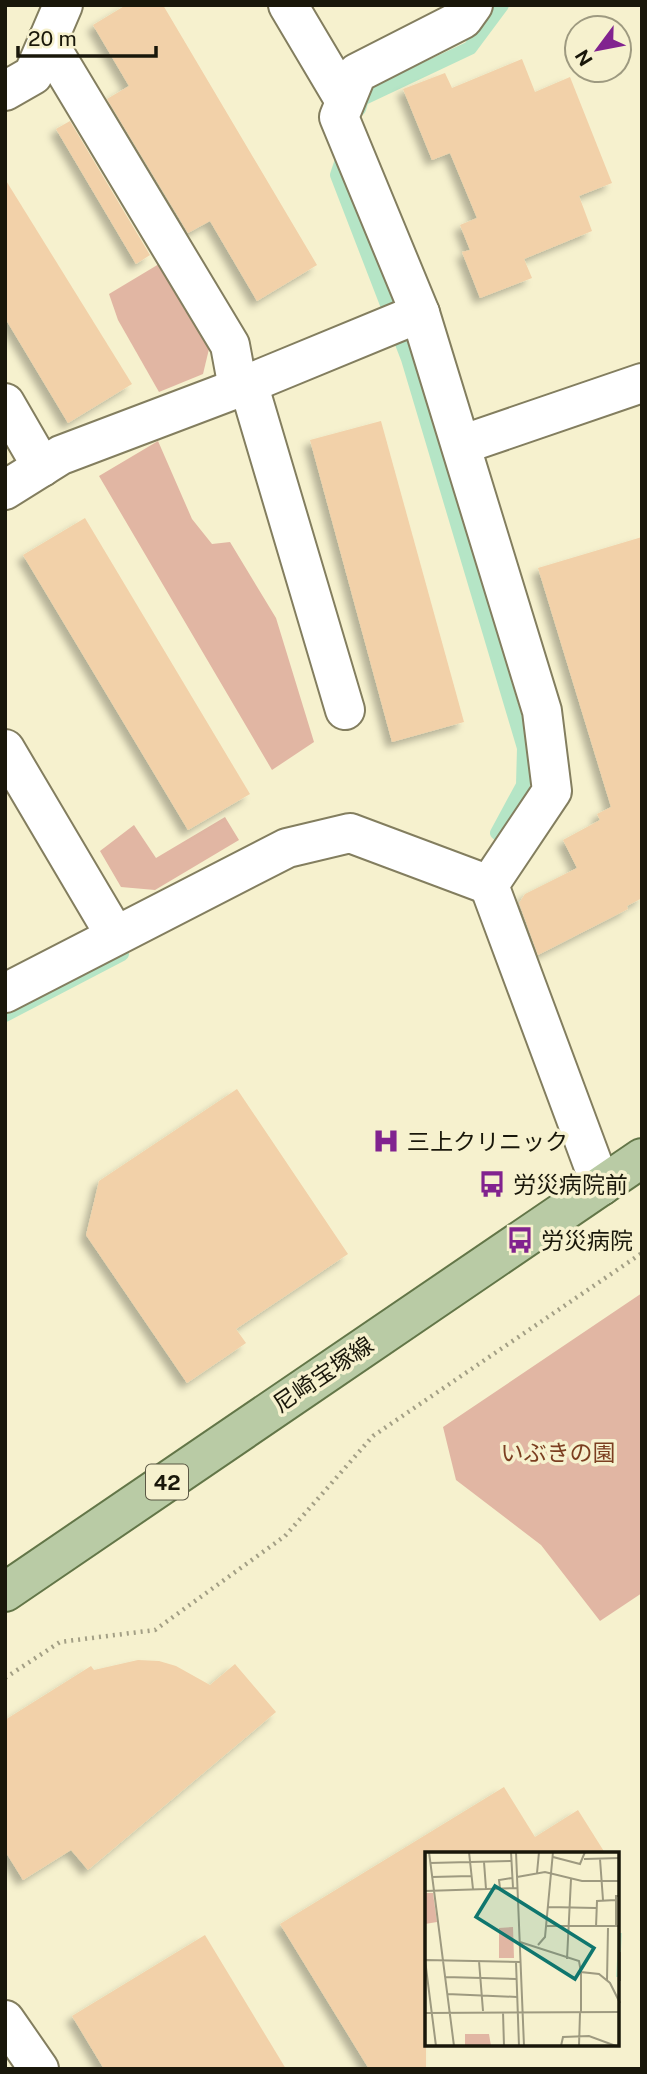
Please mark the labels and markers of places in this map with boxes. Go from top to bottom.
hospital icon: 三上クリニック [371,1126,401,1156]
place label: 三上クリニック [407,1128,568,1155]
bus stop icon: 労災病院前 [477,1169,507,1199]
place label: 労災病院前 [513,1171,628,1198]
bus stop icon: 労災病院 [505,1225,535,1255]
place label: 労災病院 [541,1227,633,1254]

